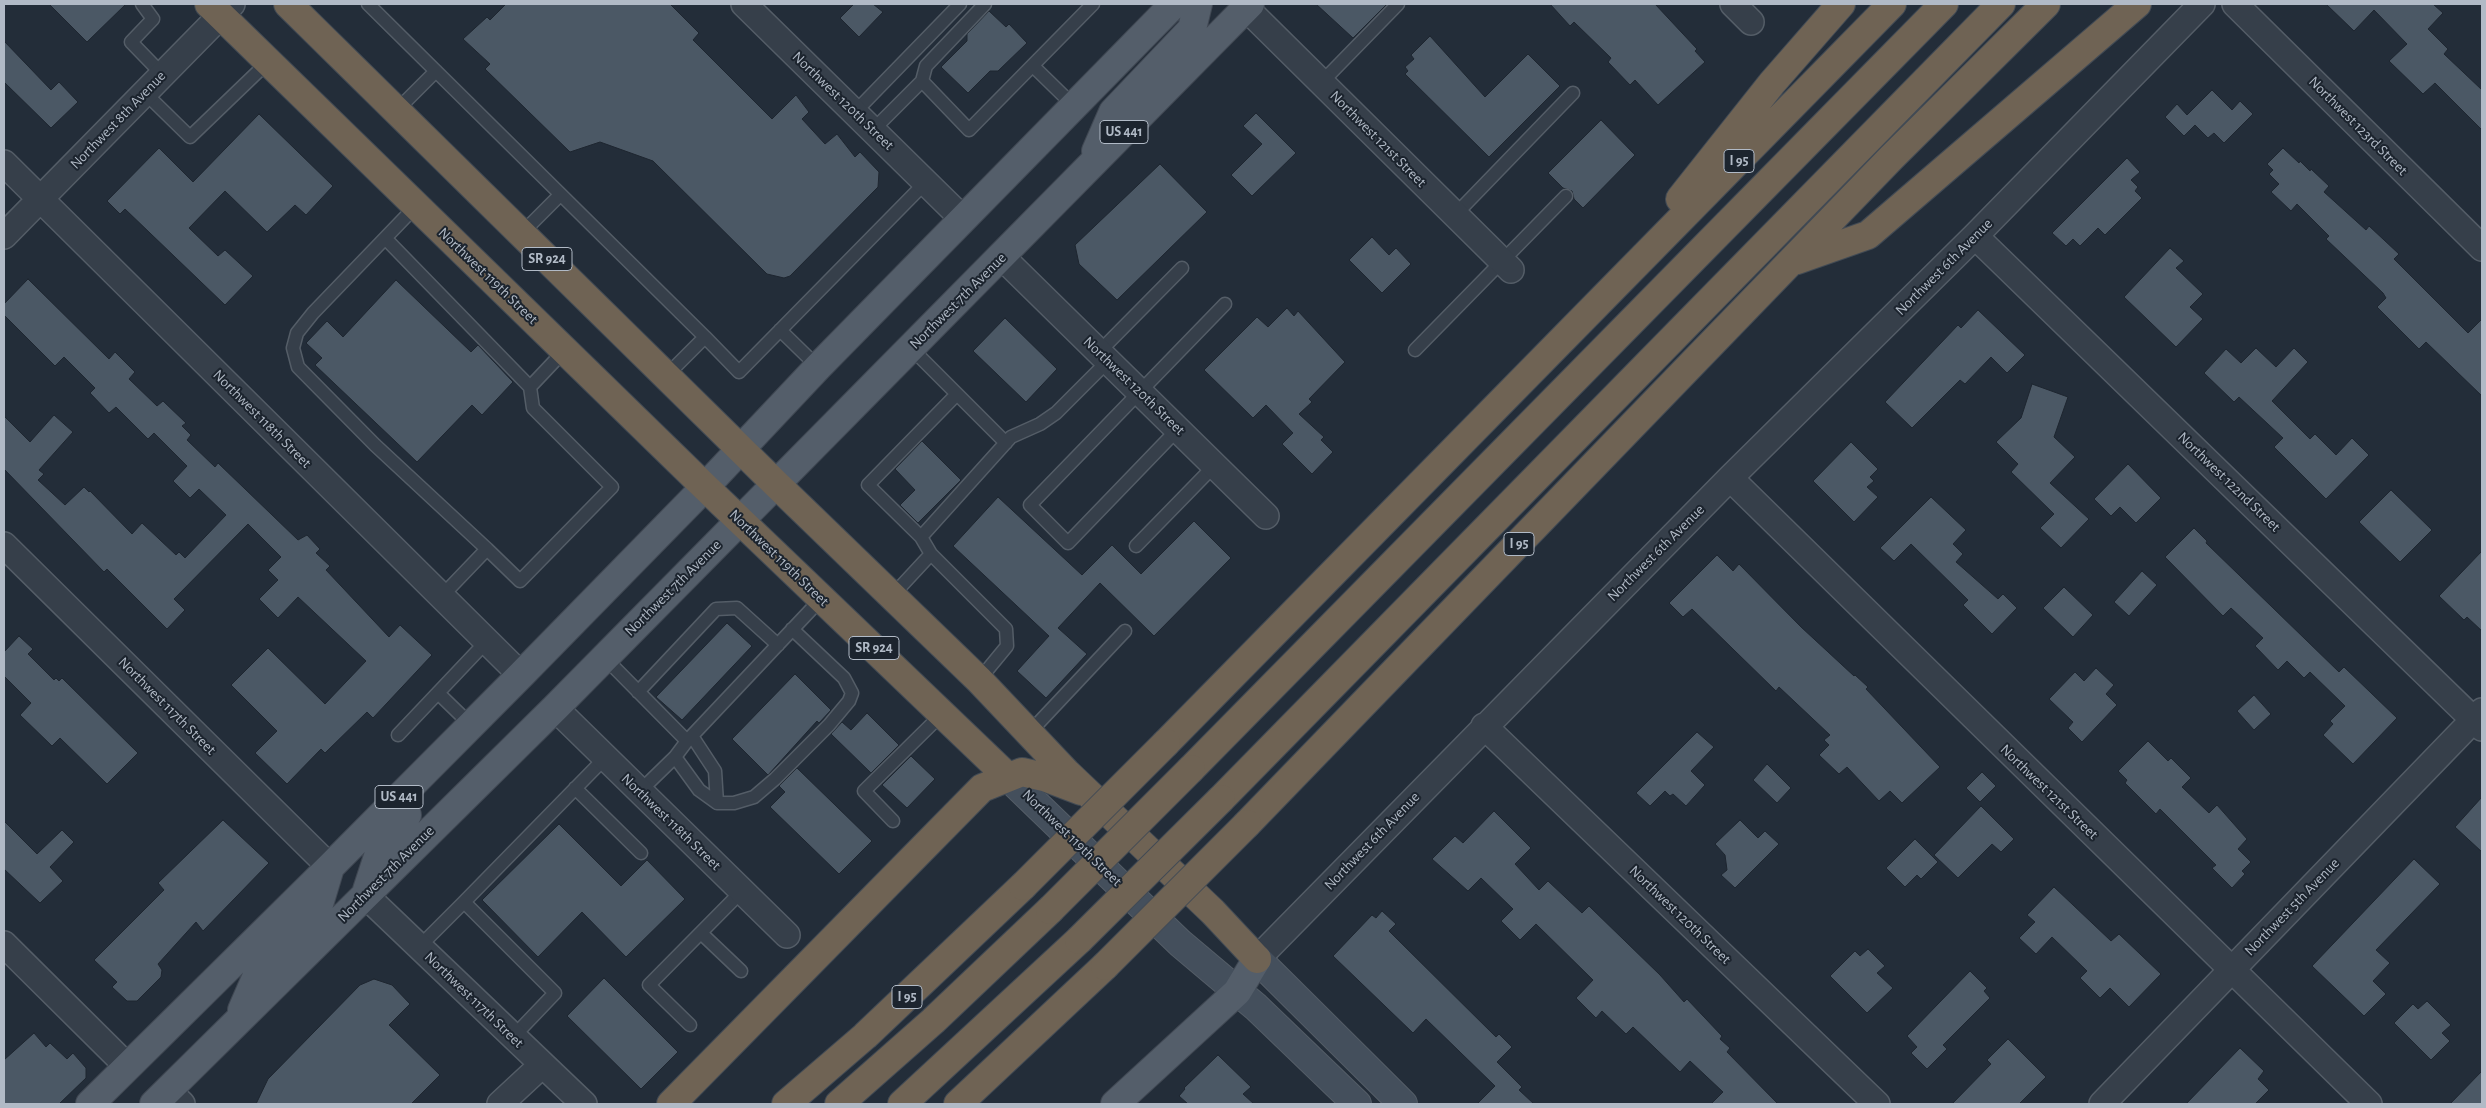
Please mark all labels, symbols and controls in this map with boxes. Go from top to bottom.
street label: Northwest 120th Street [788,48,898,154]
street label: Northwest 8th Avenue [66,67,170,173]
street label: Northwest 123rd Street [2305,73,2411,179]
street label: Northwest 121st Street [1326,87,1430,191]
road number: US 441 [1100,120,1148,144]
road number: I 95 [1724,150,1754,172]
street label: Northwest 6th Avenue [1892,215,1996,319]
street label: Northwest 119th Street [434,224,542,328]
road number: SR 924 [522,248,572,270]
street label: Northwest 7th Avenue [906,249,1010,353]
street label: Northwest 120th Street [1079,333,1189,439]
street label: Northwest 118th Street [209,366,315,472]
street label: Northwest 122nd Street [2174,428,2284,536]
street label: Northwest 6th Avenue [1604,501,1708,605]
street label: Northwest 119th Street [725,506,833,610]
road number: I 95 [1504,532,1534,556]
street label: Northwest 7th Avenue [621,536,725,640]
road number: SR 924 [849,636,899,660]
street label: Northwest 117th Street [114,653,220,759]
street label: Northwest 121st Street [1996,741,2102,843]
street label: Northwest 118th Street [617,770,725,874]
road number: US 441 [375,786,423,809]
street label: Northwest 119th Street [1018,786,1126,890]
street label: Northwest 6th Avenue [1320,788,1424,894]
street label: Northwest 7th Avenue [334,822,438,926]
street label: Northwest 5th Avenue [2241,854,2343,960]
street label: Northwest 120th Street [1625,862,1735,968]
street label: Northwest 117th Street [421,948,527,1052]
road number: I 95 [892,986,922,1009]

